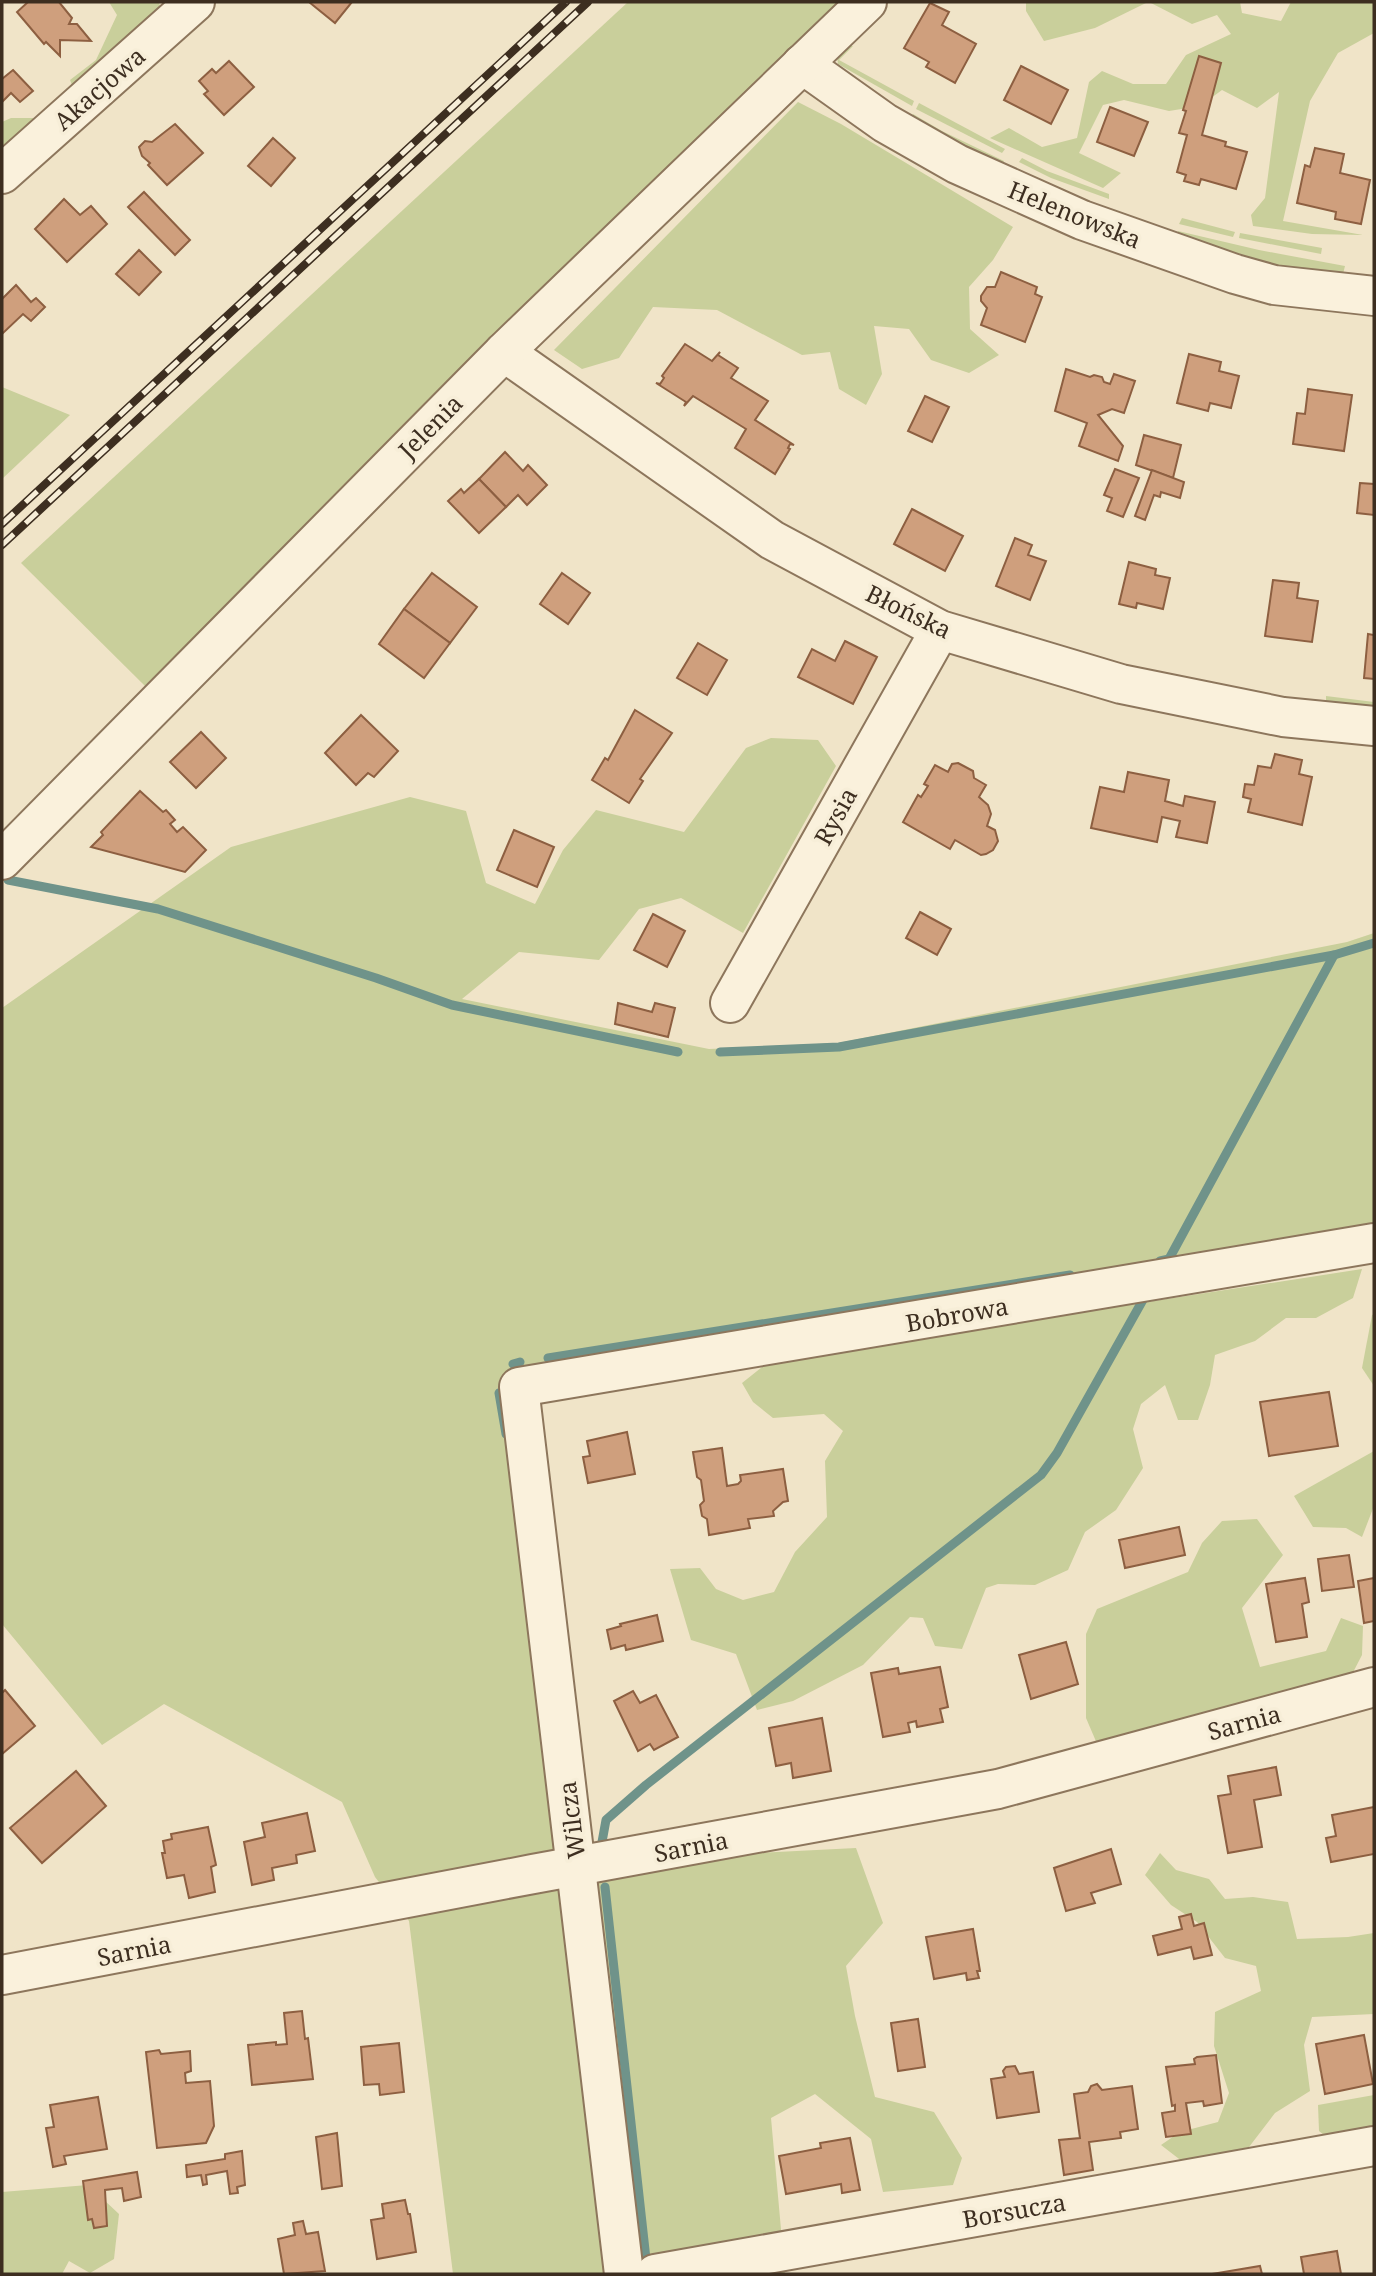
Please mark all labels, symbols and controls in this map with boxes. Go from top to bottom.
street label: Akacjowa [46,39,152,137]
street label: Helenowska [1004,172,1146,256]
street label: Jelenia [390,387,469,466]
street label: Błońska [861,576,957,646]
street label: Rysia [806,781,864,851]
street label: Bobrowa [903,1289,1011,1339]
street label: Sarnia [1204,1696,1284,1748]
street label: Wilcza [550,1779,592,1861]
street label: Sarnia [651,1823,731,1869]
street label: Sarnia [94,1927,174,1973]
street label: Borsucza [960,2185,1068,2235]

